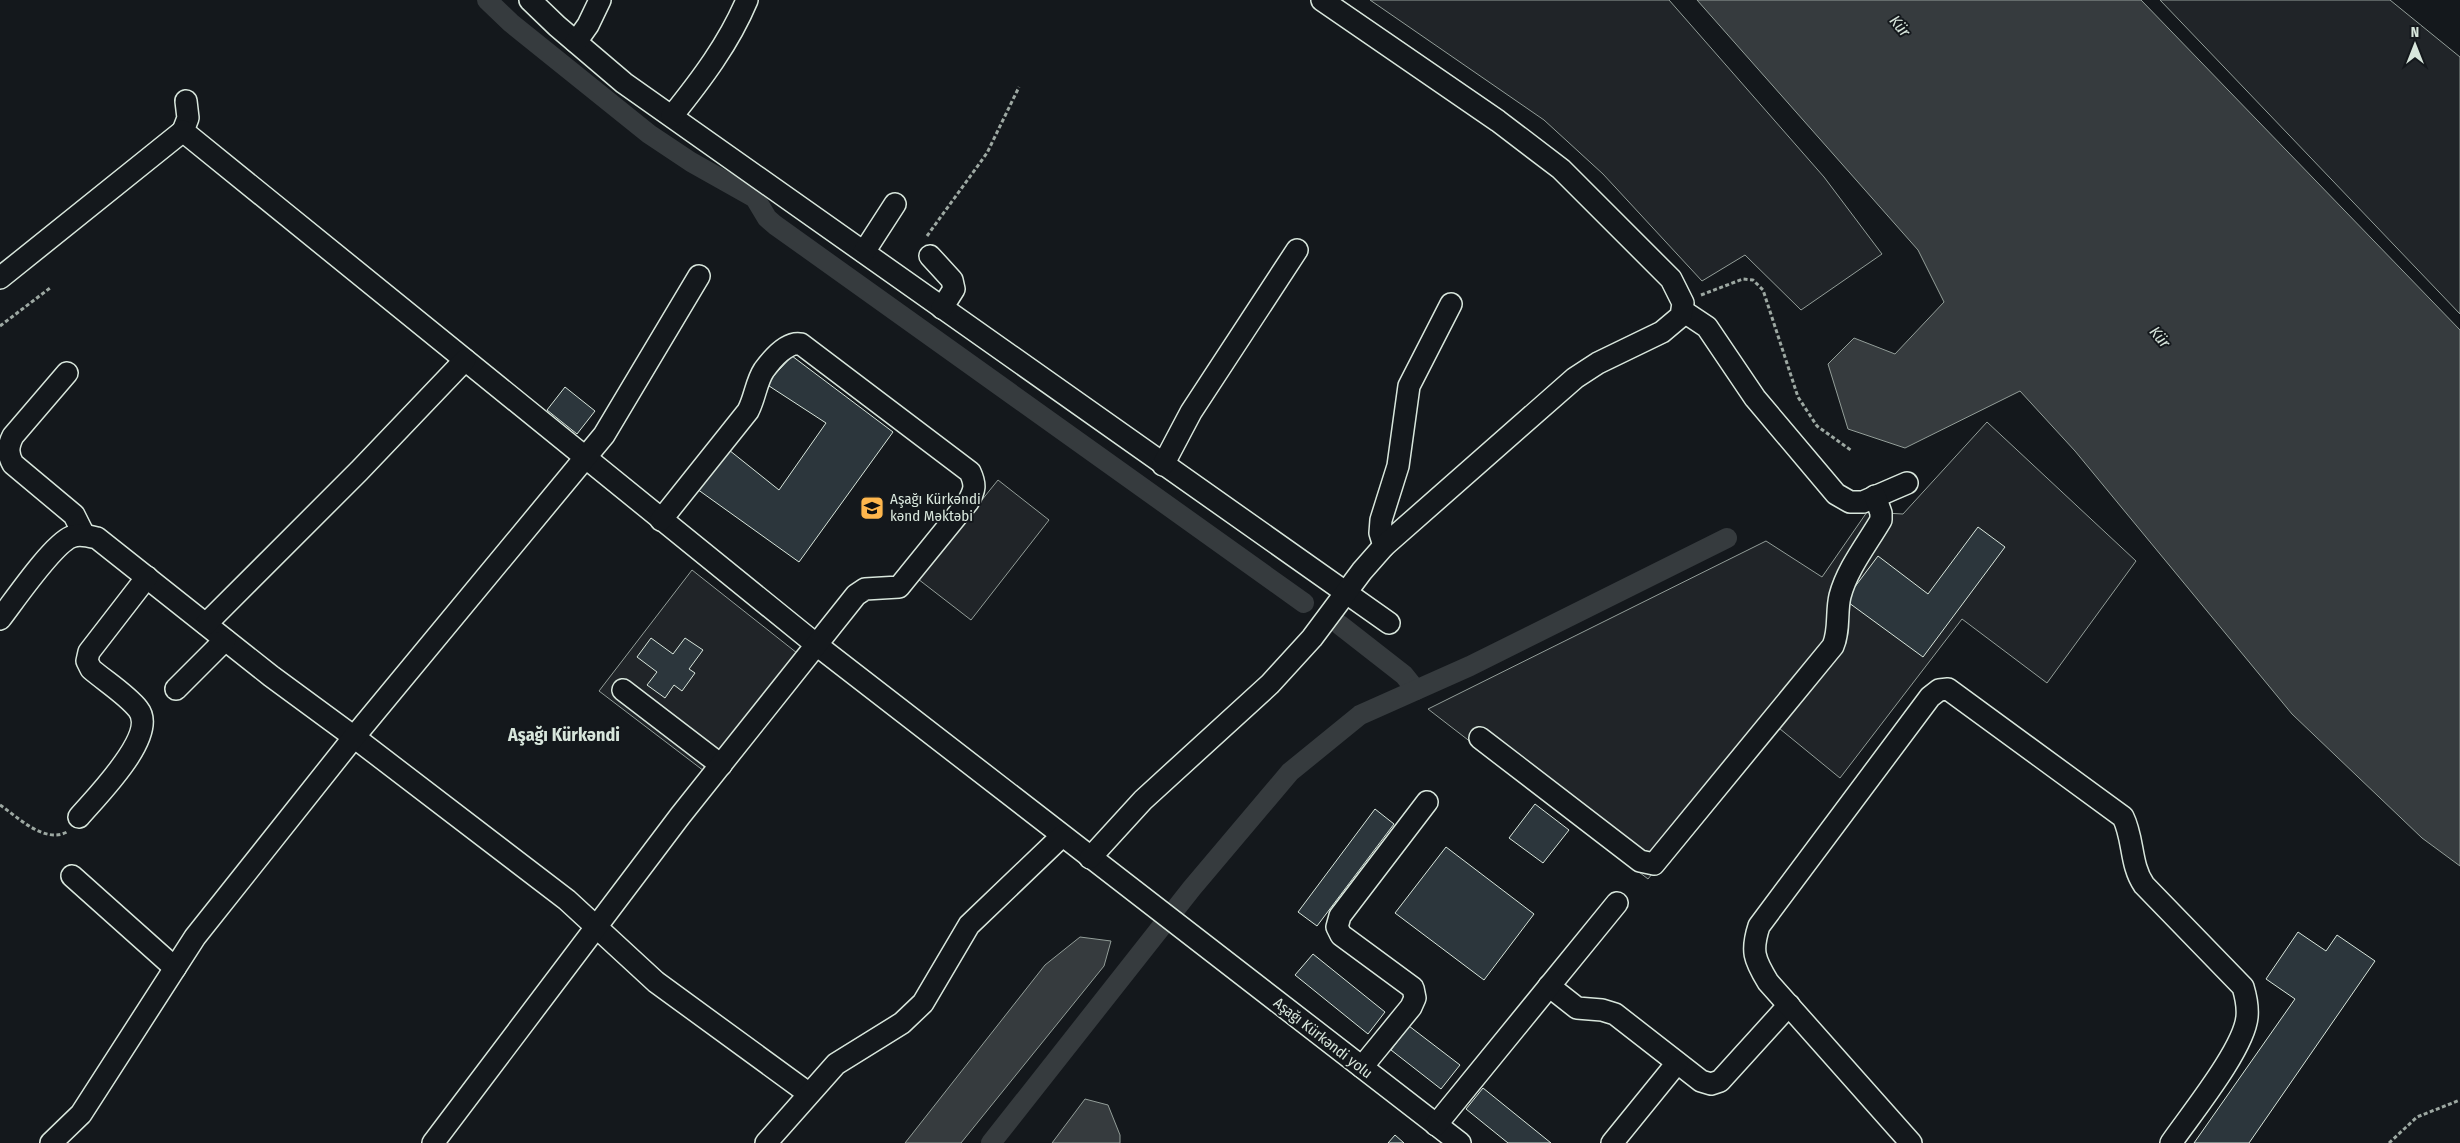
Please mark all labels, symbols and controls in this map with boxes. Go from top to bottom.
water label: Kür [1886,11,1915,41]
north arrow [2390,20,2440,70]
text: N [2411,24,2419,41]
water label: Kür [2146,322,2175,352]
place label: Aşağı Kürkəndi kənd Məktəbi [890,490,981,525]
school or university icon: Aşağı Kürkəndi kənd Məktəbi [859,495,885,521]
district label: Aşağı Kürkəndi [507,724,620,746]
street label: Aşağı Kürkəndi yolu [1270,994,1376,1082]

